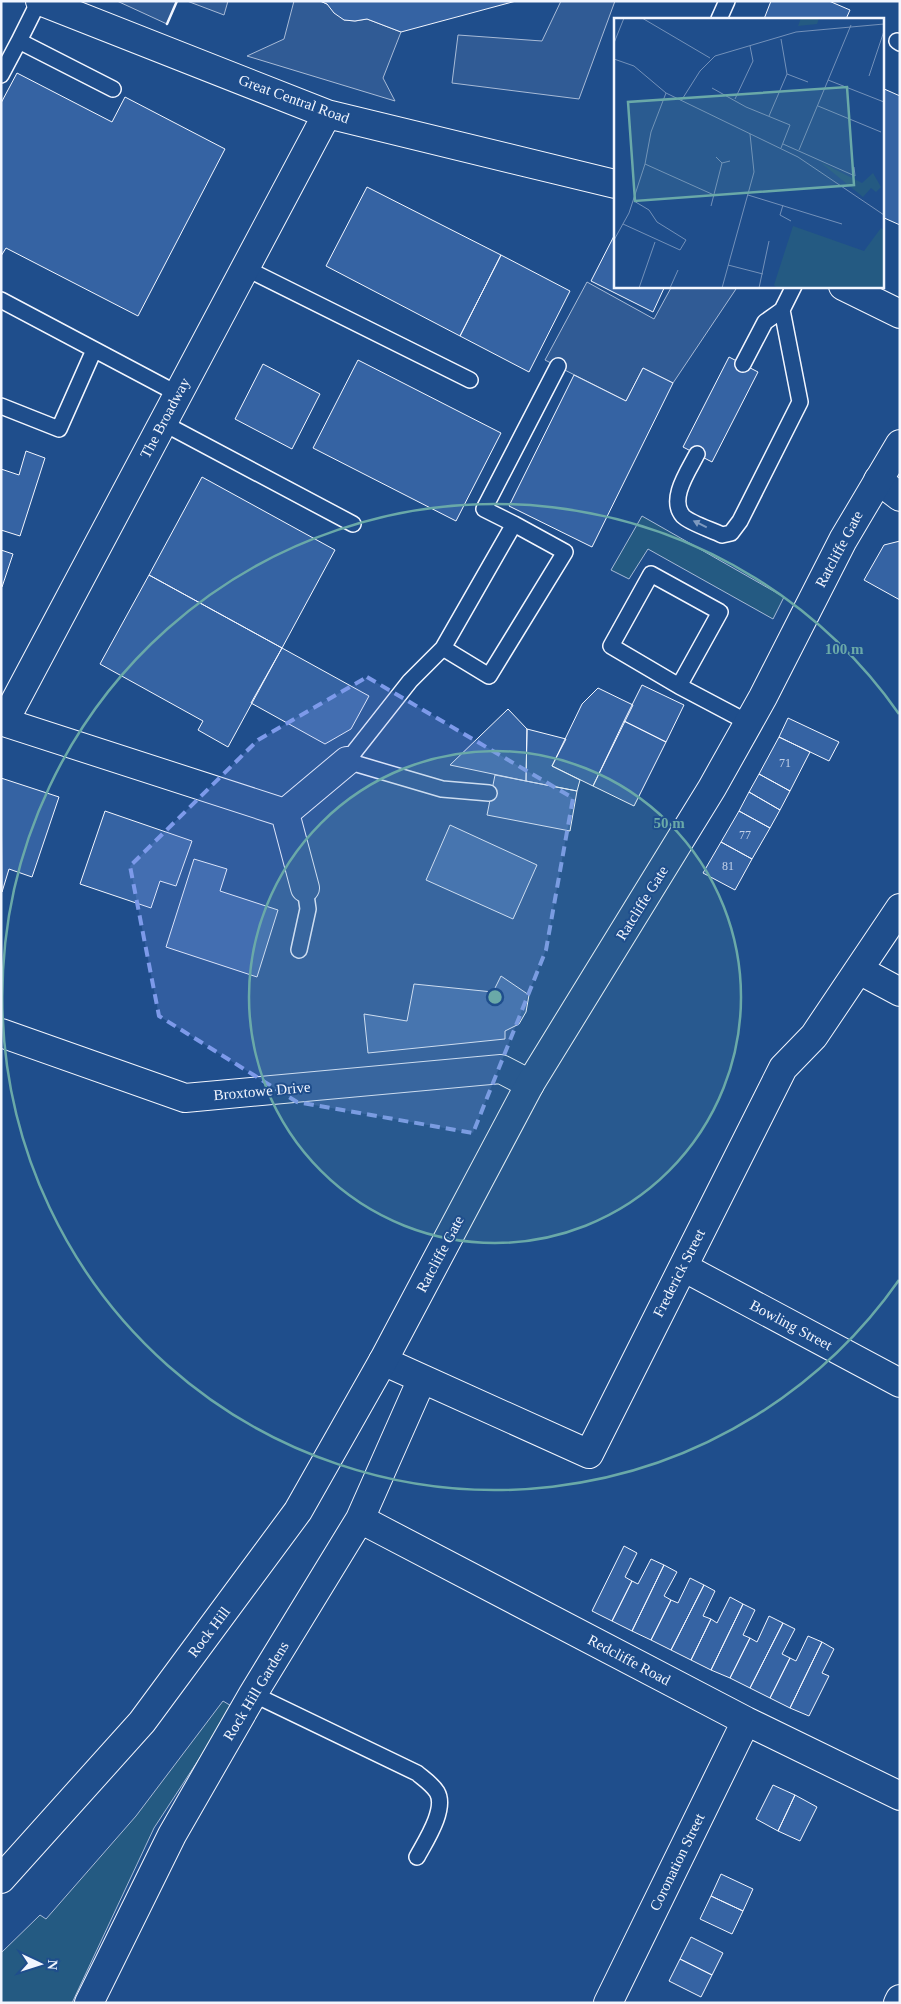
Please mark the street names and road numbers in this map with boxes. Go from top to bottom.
street label: Great Central Road [236,72,352,127]
street label: The Broadway [137,375,193,461]
street label: Ratcliffe Gate [812,508,866,590]
street label: Ratcliffe Gate [613,863,671,943]
street label: Broxtowe Drive [213,1079,311,1103]
street label: Ratcliffe Gate [413,1213,467,1295]
street label: Frederick Street [650,1226,708,1319]
street label: Bowling Street [747,1297,835,1354]
street label: Rock Hill [185,1604,233,1660]
street label: Redcliffe Road [585,1632,673,1689]
street label: Rock Hill Gardens [220,1639,292,1743]
street label: Coronation Street [647,1810,708,1913]

